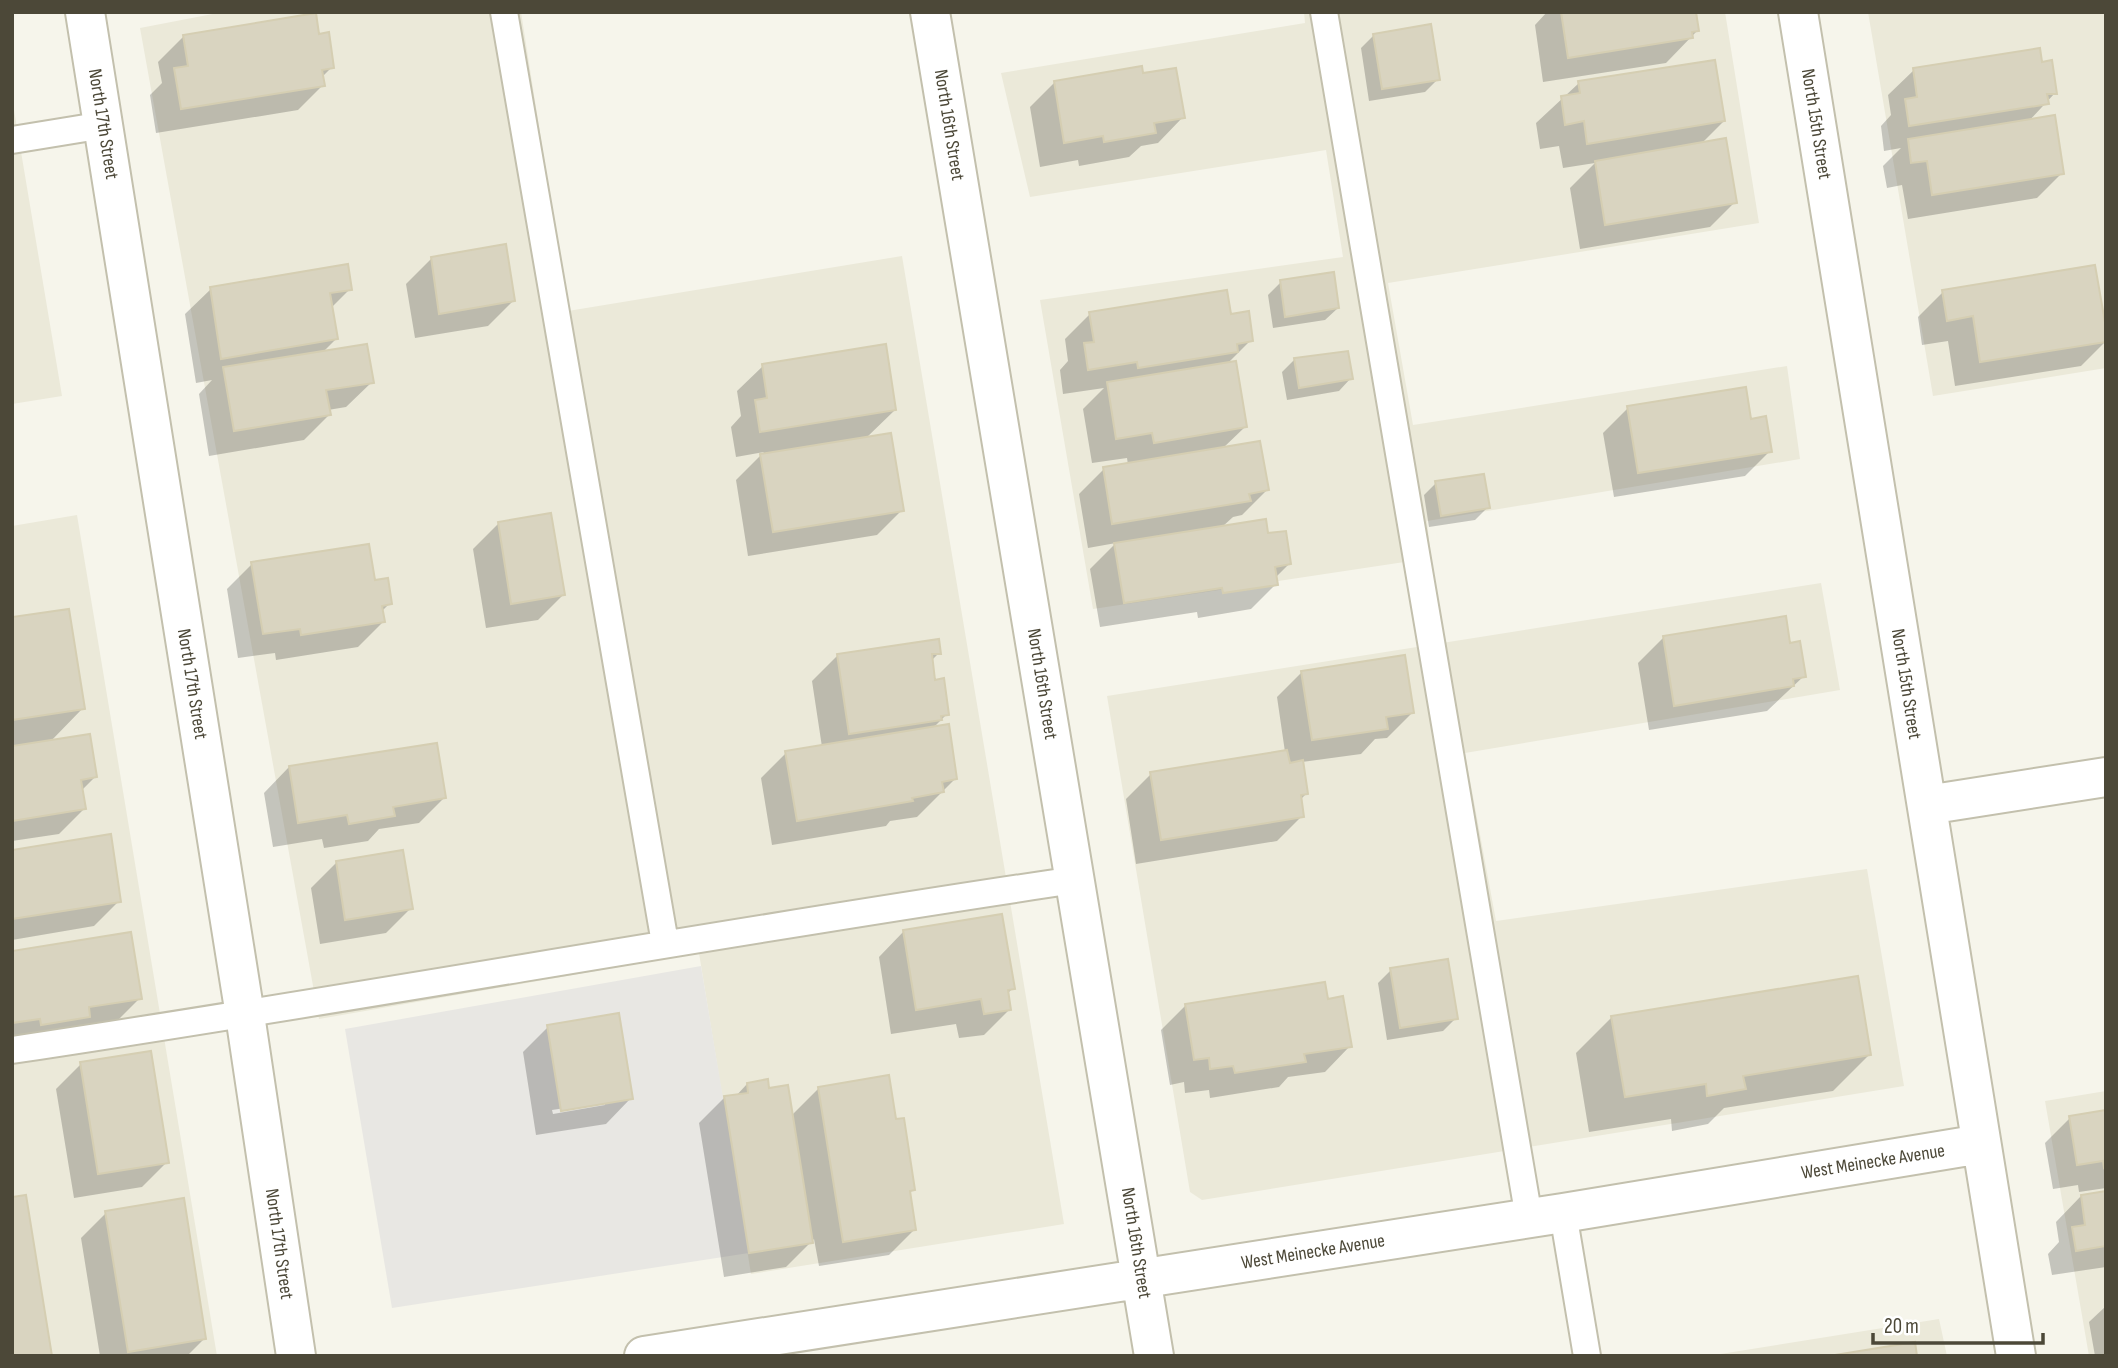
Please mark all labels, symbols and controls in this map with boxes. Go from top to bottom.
street label: North 17th Street [83,67,123,181]
street label: North 15th Street [1796,67,1836,181]
street label: North 16th Street [929,68,969,182]
street label: North 17th Street [172,627,212,741]
street label: North 16th Street [1022,627,1062,741]
street label: North 15th Street [1886,627,1926,741]
street label: West Meinecke Avenue [1799,1139,1947,1185]
street label: North 16th Street [1116,1186,1156,1300]
street label: North 17th Street [260,1187,298,1301]
street label: West Meinecke Avenue [1239,1229,1387,1275]
scale bar [1873,1302,2043,1346]
text: 20 m [1884,1314,1919,1339]

